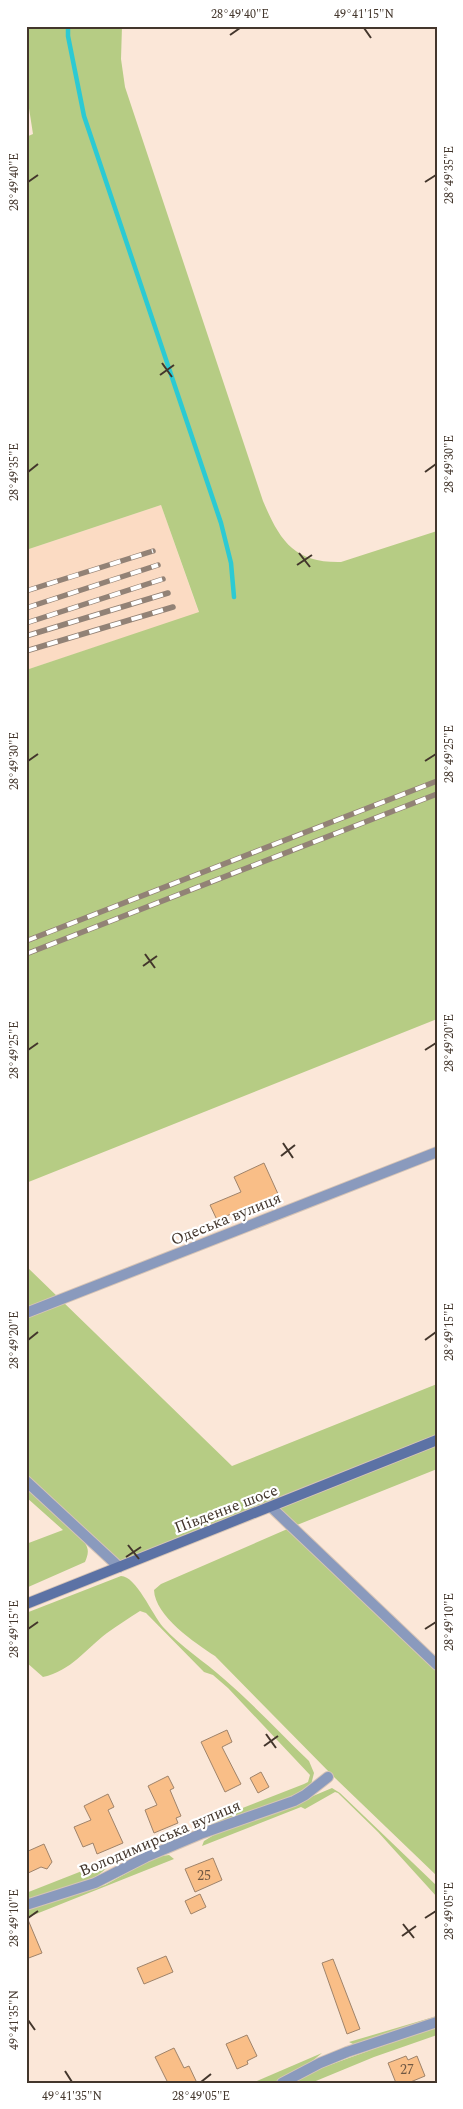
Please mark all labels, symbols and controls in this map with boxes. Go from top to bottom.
text: 28°49'40"E [211,5,269,24]
text: 49°41'15"N [334,5,394,24]
text: 28°49'35"E [440,146,459,204]
text: 28°49'40"E [5,153,24,211]
text: 28°49'30"E [440,435,459,493]
text: 28°49'35"E [5,443,24,501]
text: 28°49'25"E [440,725,459,783]
text: 28°49'30"E [5,732,24,790]
text: 28°49'20"E [440,1014,459,1072]
text: 28°49'25"E [5,1021,24,1079]
street label: Одеська вулиця [167,1186,285,1252]
text: 28°49'15"E [440,1303,459,1361]
text: 28°49'20"E [5,1311,24,1369]
street label: Південне шосе [171,1478,281,1540]
text: 28°49'10"E [440,1593,459,1651]
text: 28°49'15"E [5,1600,24,1658]
street label: Володимирська вулиця [76,1793,244,1883]
house number: 25 [197,1865,211,1886]
text: 28°49'05"E [440,1882,459,1940]
text: 28°49'10"E [5,1889,24,1947]
text: 49°41'35"N [5,1990,24,2050]
house number: 27 [400,2059,414,2080]
text: 49°41'35"N [42,2087,102,2106]
text: 28°49'05"E [172,2087,230,2106]

